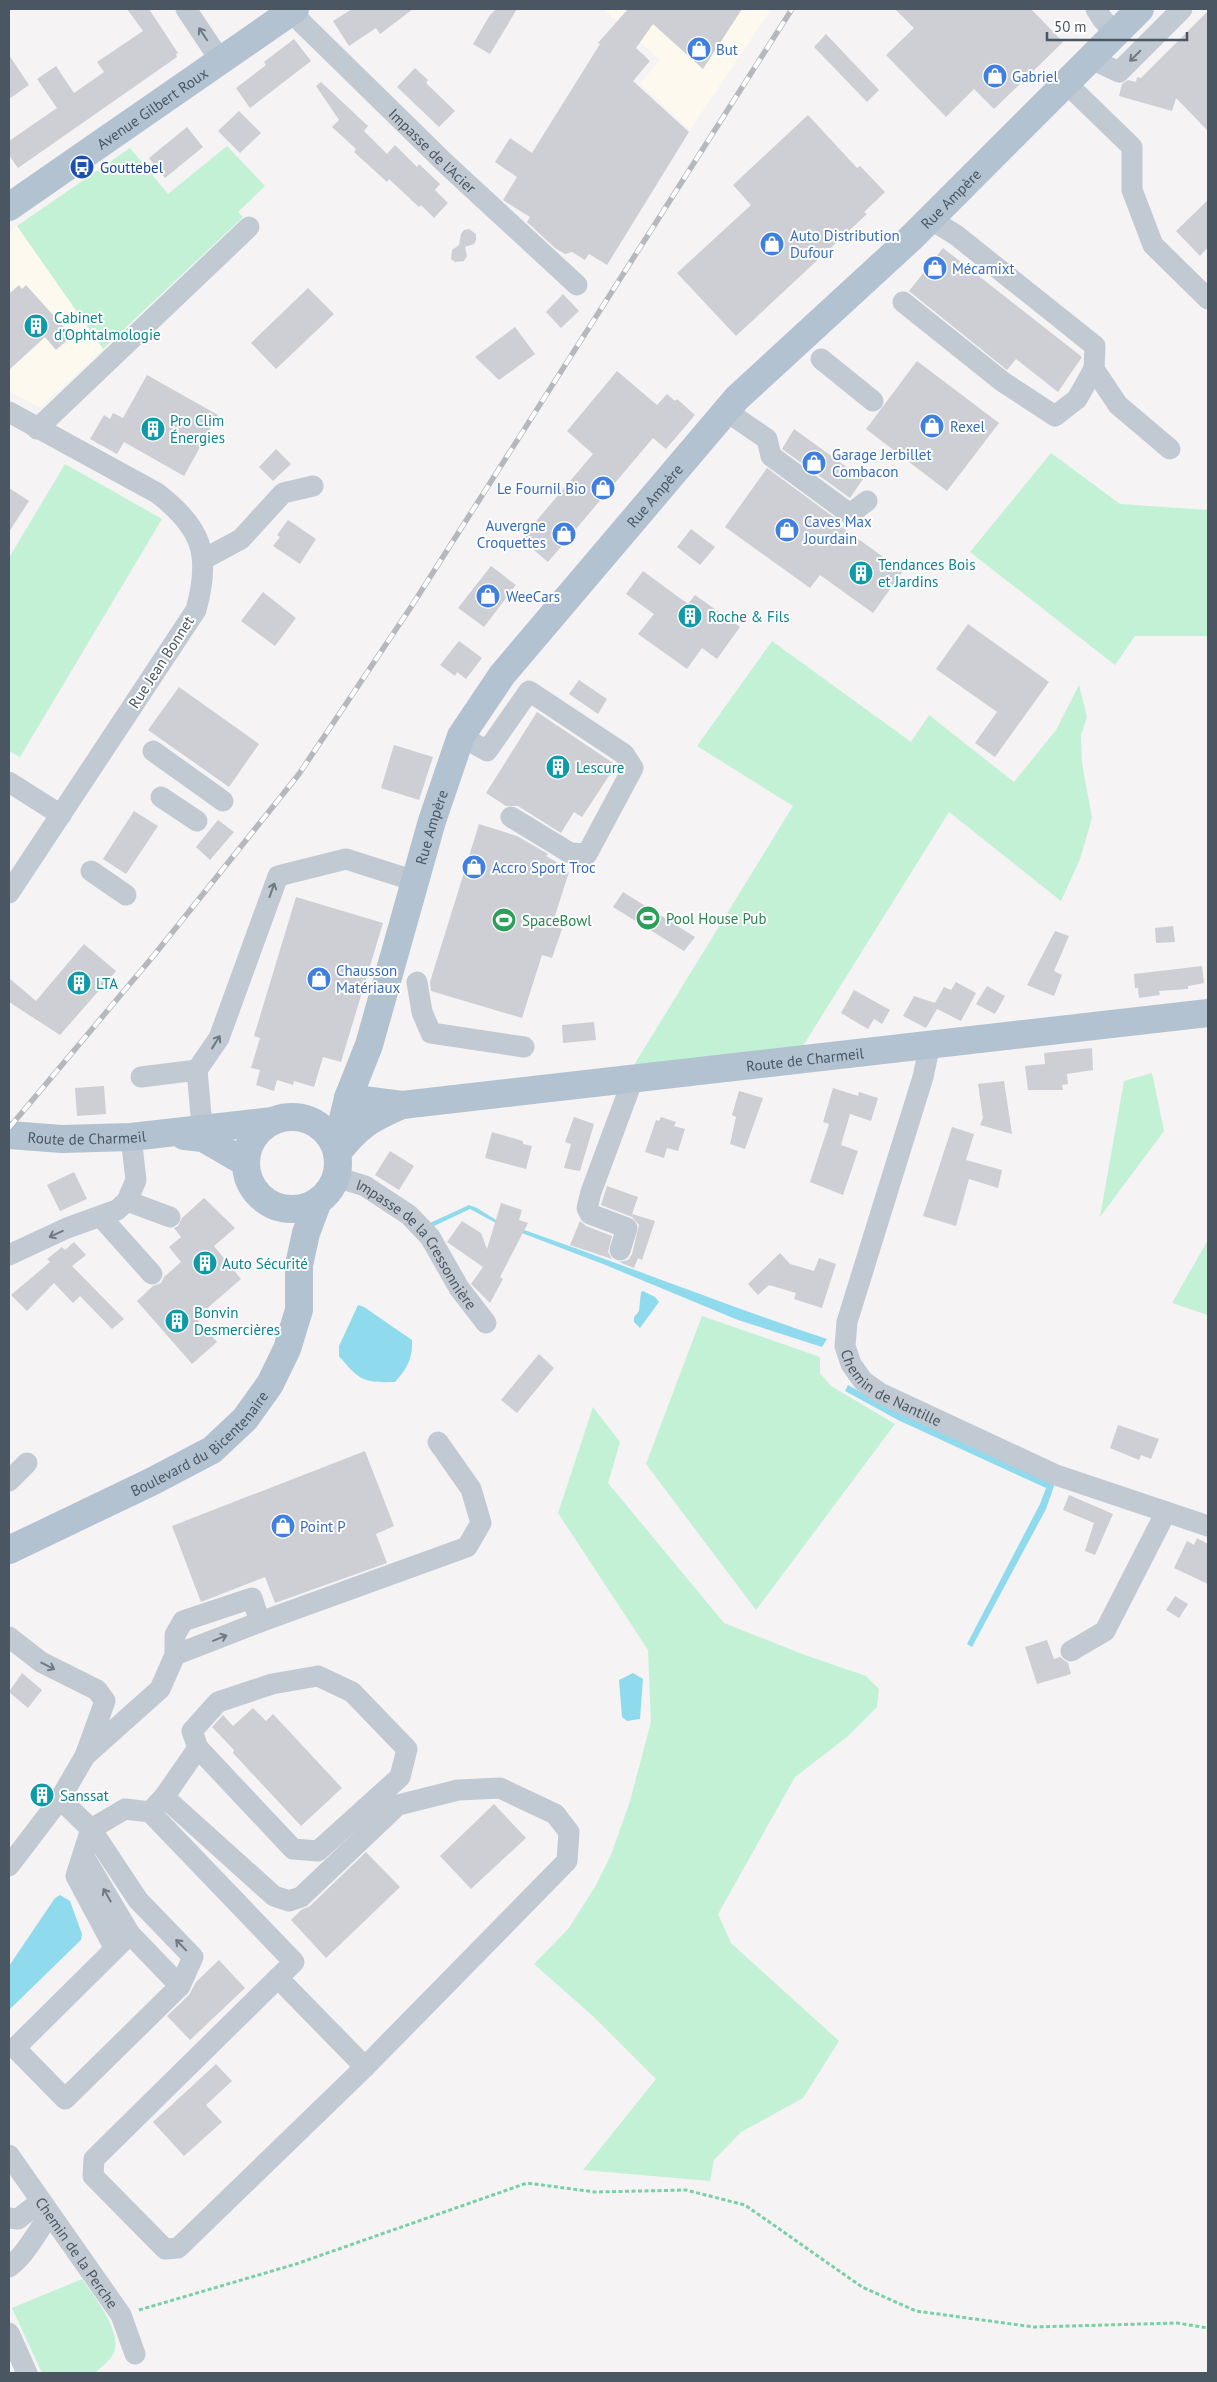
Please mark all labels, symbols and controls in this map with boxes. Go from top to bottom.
scale bar [1047,10,1187,42]
text: 50 m [1054,17,1087,36]
one-way arrow [198,28,208,42]
shop icon: But [686,36,712,62]
place label: But [716,40,738,59]
one-way arrow [1129,50,1141,62]
street label: Avenue Gilbert Roux [93,63,212,153]
shop icon: Gabriel [982,63,1008,89]
place label: Gabriel [1012,67,1058,86]
street label: Impasse de l'Acier [385,104,480,197]
bus stop icon: Gouttebel [69,154,95,180]
place label: Gouttebel [100,158,164,177]
street label: Rue Ampère [916,164,985,233]
place label: Auto Distribution Dufour [790,226,900,262]
shop icon: Auto Distribution Dufour [759,231,785,257]
shop icon: Mécamixt [922,255,948,281]
place label: Mécamixt [952,259,1015,278]
place label: Cabinet d'Ophtalmologie [54,308,161,344]
building icon: Cabinet d'Ophtalmologie [23,313,49,339]
place label: Pro Clim Énergies [170,411,225,447]
shop icon: Rexel [919,413,945,439]
building icon: Pro Clim Énergies [140,416,166,442]
place label: Rexel [950,417,985,436]
place label: Garage Jerbillet Combacon [832,445,932,481]
shop icon: Garage Jerbillet Combacon [801,450,827,476]
street label: Rue Ampère [622,460,687,531]
shop icon: Le Fournil Bio [590,475,616,501]
place label: Le Fournil Bio [497,479,586,498]
place label: Caves Max Jourdain [803,512,872,548]
place label: Auvergne Croquettes [477,516,546,552]
shop icon: Caves Max Jourdain [774,517,800,543]
shop icon: Auvergne Croquettes [551,521,577,547]
place label: Tendances Bois et Jardins [878,555,975,591]
building icon: Tendances Bois et Jardins [848,560,874,586]
shop icon: WeeCars [475,583,501,609]
place label: WeeCars [506,587,560,606]
building icon: Roche & Fils [677,603,703,629]
place label: Roche & Fils [708,607,790,626]
street label: Rue Jean Bonnet [124,612,198,712]
building icon: Lescure [545,754,571,780]
place label: Lescure [576,758,624,777]
street label: Rue Ampère [411,787,452,867]
shop icon: Accro Sport Troc [461,854,487,880]
place label: Accro Sport Troc [492,858,596,877]
one-way arrow [268,883,277,899]
sports icon: Pool House Pub [635,905,661,931]
sports icon: SpaceBowl [491,907,517,933]
place label: Pool House Pub [666,909,767,928]
place label: SpaceBowl [522,911,592,930]
place label: Chausson Matériaux [336,961,400,997]
shop icon: Chausson Matériaux [306,966,332,992]
building icon: LTA [66,970,92,996]
place label: LTA [96,974,118,993]
one-way arrow [211,1036,221,1050]
street label: Route de Charmeil [745,1043,865,1075]
street label: Route de Charmeil [27,1126,148,1149]
street label: Impasse de la Cressonnière [354,1174,481,1313]
one-way arrow [48,1229,63,1239]
building icon: Auto Sécurité [192,1250,218,1276]
place label: Auto Sécurité [222,1254,308,1273]
place label: Bonvin Desmercières [194,1303,280,1339]
building icon: Bonvin Desmercières [164,1308,190,1334]
street label: Chemin de Nantille [837,1347,945,1430]
street label: Boulevard du Bicentenaire [127,1387,272,1500]
shop icon: Point P [270,1513,296,1539]
place label: Point P [300,1517,346,1536]
one-way arrow [213,1632,228,1641]
one-way arrow [40,1662,55,1671]
building icon: Sanssat [29,1782,55,1808]
place label: Sanssat [60,1786,109,1805]
one-way arrow [101,1888,111,1902]
one-way arrow [175,1938,187,1951]
street label: Chemin de la Perche [32,2193,123,2312]

